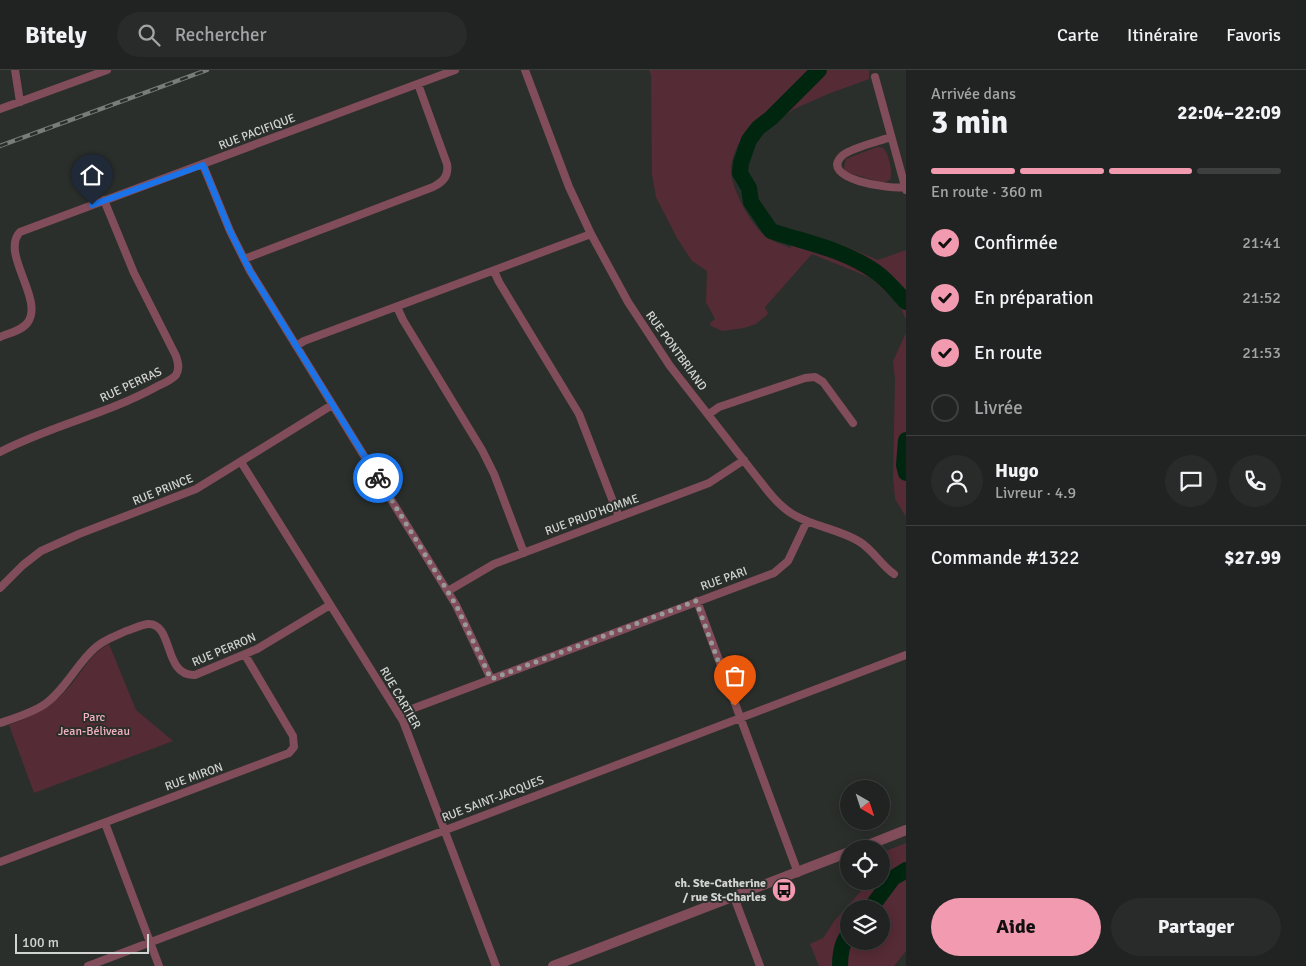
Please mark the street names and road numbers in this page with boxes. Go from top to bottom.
street label: RUE PACIFIQUE [217,110,298,154]
street label: RUE PONTBRIAND [642,308,710,394]
street label: RUE PERRAS [98,364,165,406]
street label: RUE PRINCE [130,471,196,509]
street label: RUE PRUD'HOMME [543,491,641,539]
street label: RUE PARI [699,564,749,594]
street label: RUE PERRON [190,630,258,670]
street label: RUE CARTIER [376,664,424,732]
street label: RUE MIRON [163,760,225,794]
street label: RUE SAINT-JACQUES [440,772,547,825]

